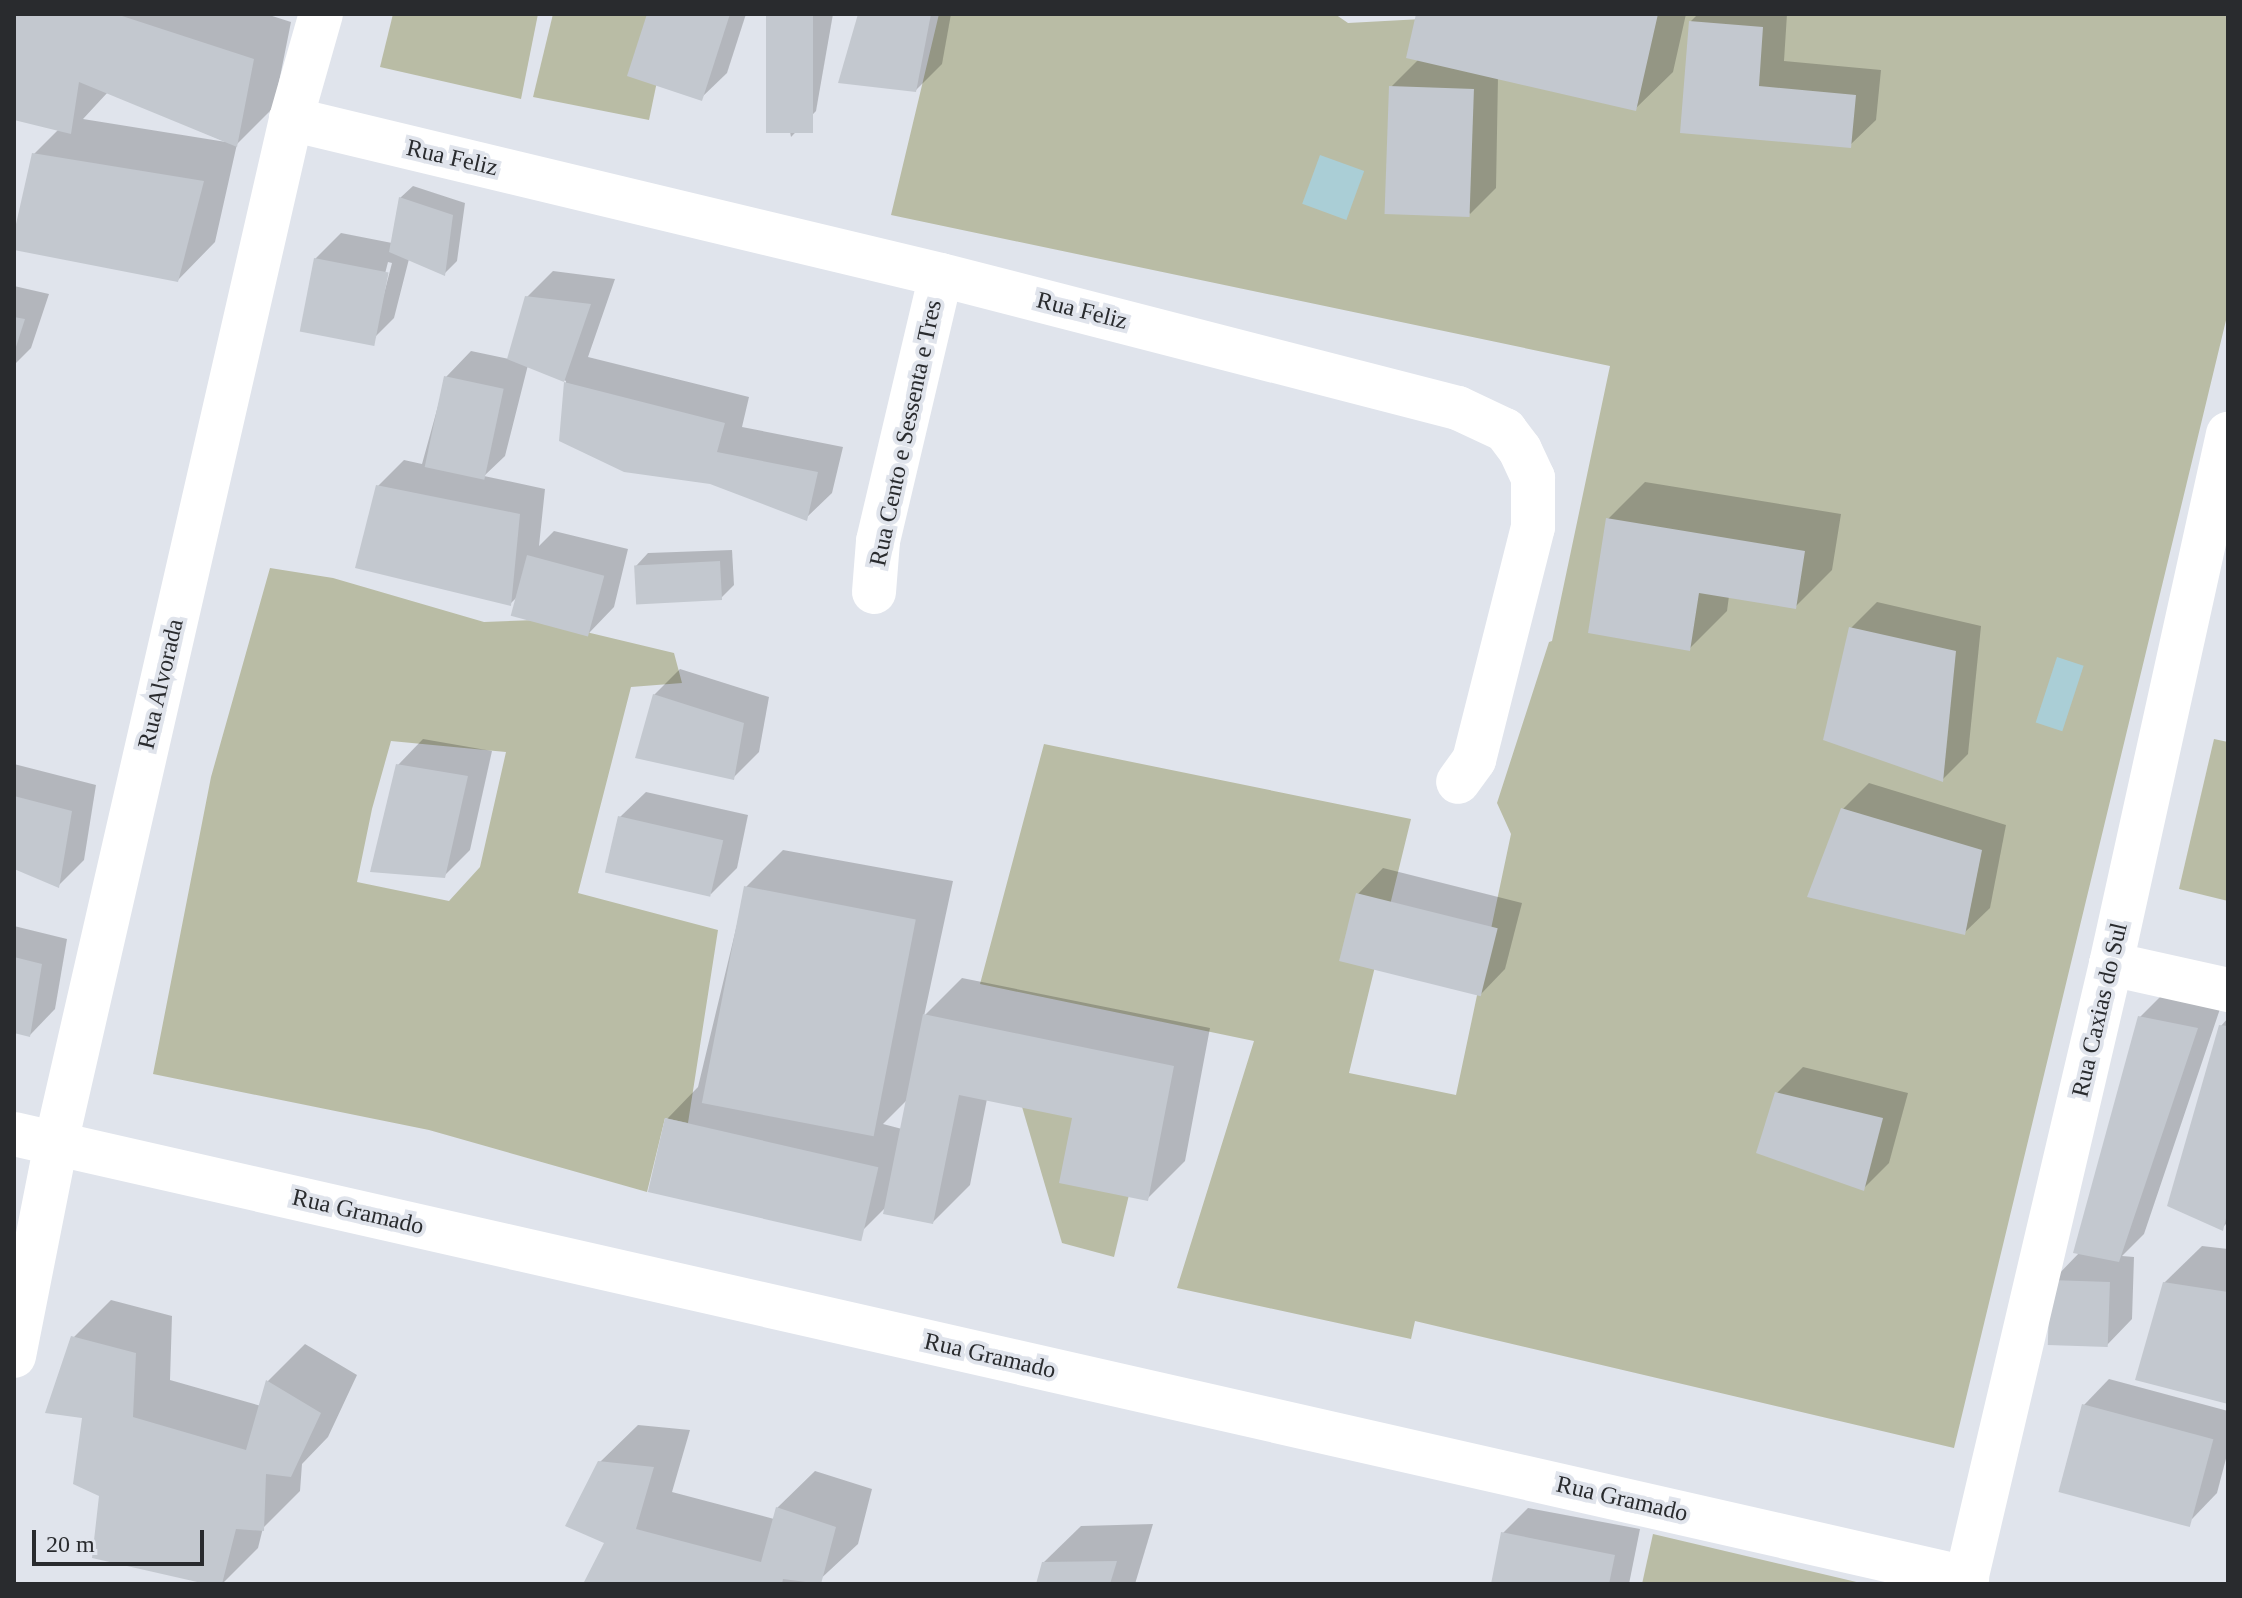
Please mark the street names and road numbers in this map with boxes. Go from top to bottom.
street label: Rua Feliz [404,134,500,182]
street label: Rua Feliz [1034,286,1130,336]
street label: Rua Cento e Sessenta e Tres [864,297,948,569]
street label: Rua Alvorada [132,615,190,753]
street label: Rua Caxias do Sul [2066,920,2134,1100]
street label: Rua Gramado [289,1183,427,1241]
street label: Rua Gramado [921,1327,1059,1385]
street label: Rua Gramado [1553,1470,1691,1528]

